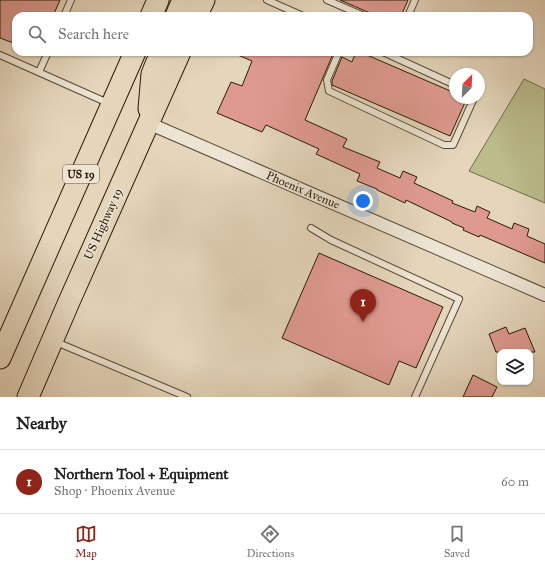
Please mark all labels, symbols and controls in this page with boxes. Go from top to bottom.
search box [12,12,533,56]
icon: search [26,23,48,45]
text: Search here [58,25,129,43]
north arrow [449,68,485,104]
road number: US 19 [63,165,99,183]
street label: Phoenix Avenue [264,168,342,212]
street label: US Highway 19 [81,186,126,262]
your location [353,191,373,211]
pin: 1 [350,289,376,322]
map controls [497,349,533,385]
button: layers [497,349,533,385]
text: Nearby [16,413,67,434]
text: Northern Tool + Equipment [54,465,229,483]
text: 1 [26,474,32,490]
text: 60 m [501,474,529,490]
text: Shop · Phoenix Avenue [54,483,175,499]
tab: Map [75,523,97,560]
tab: Directions [247,523,294,560]
tab: Saved [444,523,470,560]

